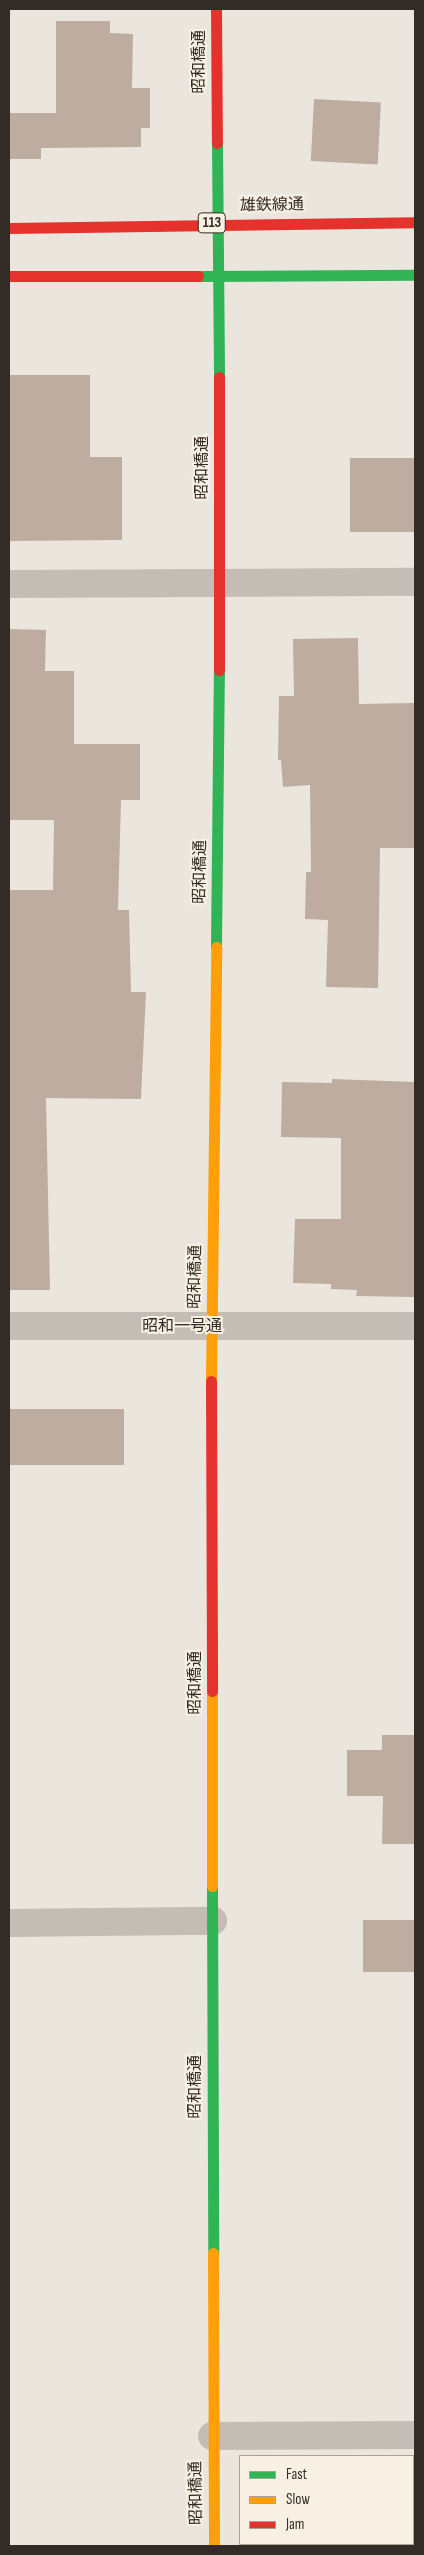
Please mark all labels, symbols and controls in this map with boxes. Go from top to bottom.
street label: 昭和橋通 [190,30,210,94]
street label: 雄鉄線通 [240,196,304,216]
road number: 113 [197,210,227,236]
street label: 昭和橋通 [193,436,213,500]
street label: 昭和橋通 [191,840,211,904]
street label: 昭和橋通 [186,1245,206,1309]
street label: 昭和一号通 [142,1317,222,1337]
street label: 昭和橋通 [186,1651,206,1715]
street label: 昭和橋通 [186,2055,206,2119]
legend [239,2455,414,2545]
street label: 昭和橋通 [187,2461,207,2525]
text: Fast [286,2465,307,2484]
text: Slow [286,2490,310,2509]
text: Jam [286,2515,304,2534]

